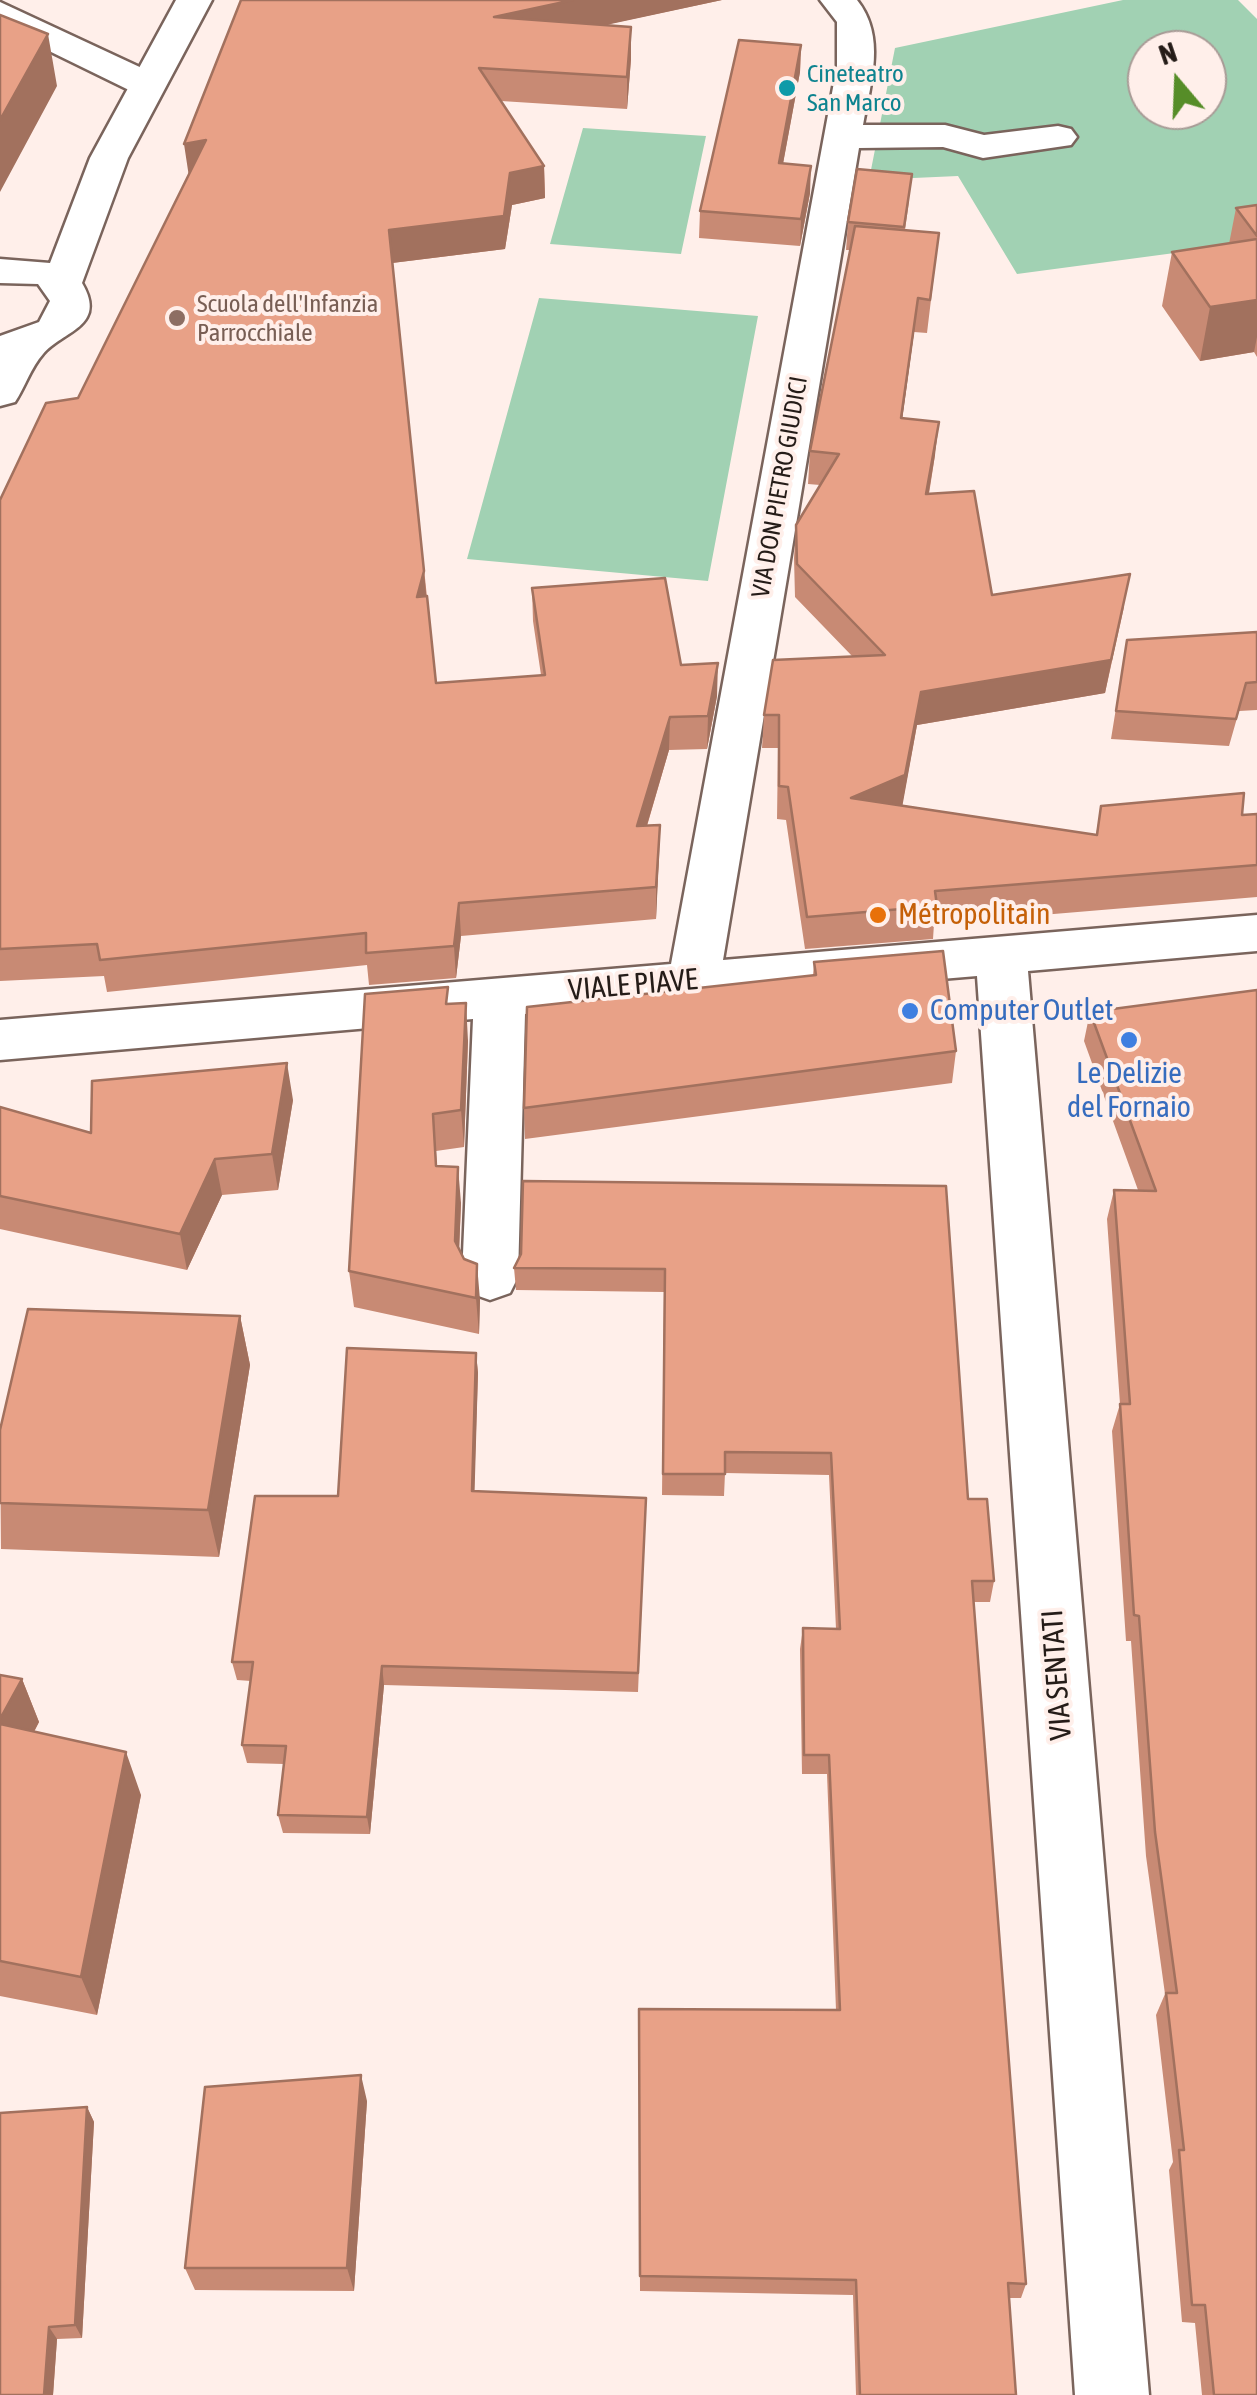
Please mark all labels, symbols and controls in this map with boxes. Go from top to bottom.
north arrow [1127,30,1227,130]
text: N [1155,36,1181,71]
place label: Cineteatro San Marco [807,59,904,118]
marker: Cineteatro San Marco [776,77,798,99]
place label: Scuola dell'Infanzia Parrocchiale [197,289,378,348]
marker: Scuola dell'Infanzia Parrocchiale [166,307,188,329]
street label: VIA DON PIETRO GIUDICI [746,374,814,600]
place label: Métropolitain [898,897,1051,933]
marker: Métropolitain [867,904,889,926]
street label: VIALE PIAVE [567,961,699,1009]
place label: Computer Outlet [930,993,1113,1029]
marker: Computer Outlet [899,1000,921,1022]
marker: Le Delizie del Fornaio [1118,1029,1140,1051]
place label: Le Delizie del Fornaio [1067,1056,1191,1126]
street label: VIA SENTATI [1034,1609,1080,1741]

